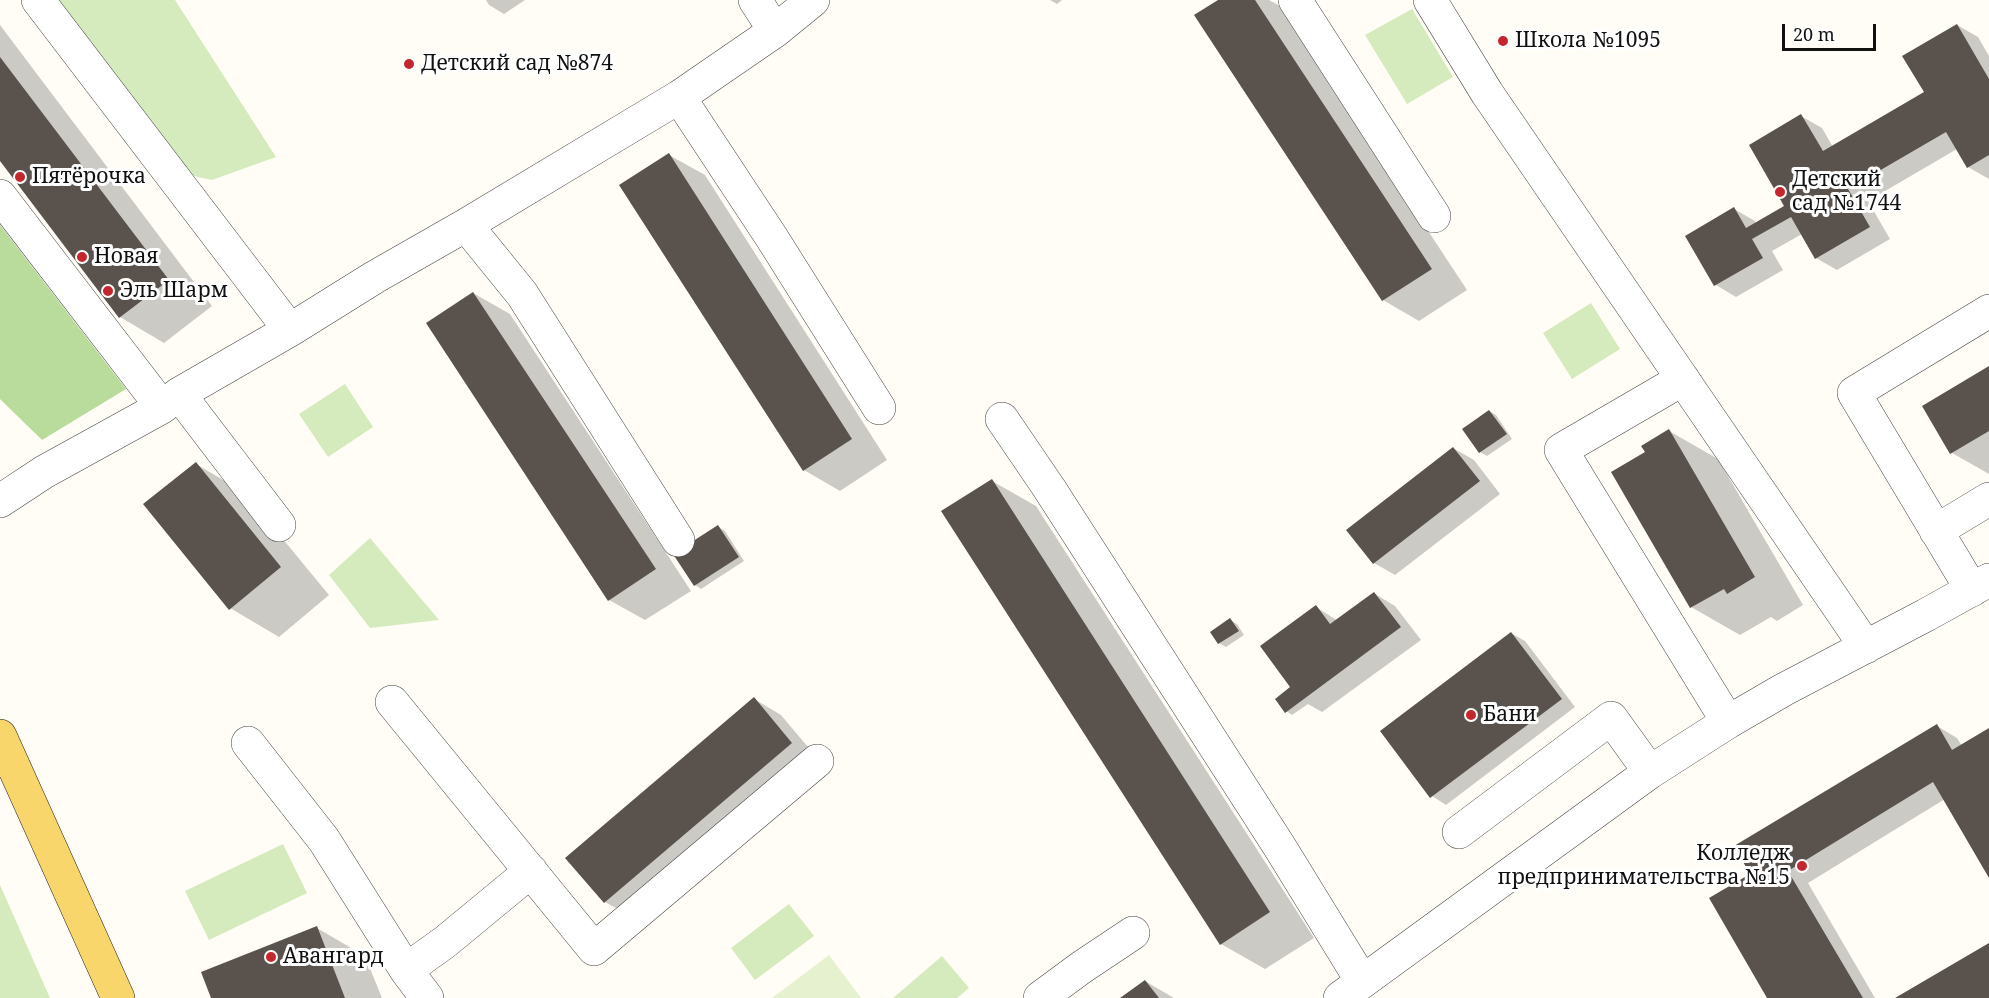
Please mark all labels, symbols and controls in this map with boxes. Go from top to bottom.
scale bar [1785,12,1880,50]
text: 20 m [1793,22,1835,46]
place label: Школа №1095 [1515,28,1661,54]
marker: Школа №1095 [1496,34,1510,48]
place label: Детский сад №874 [421,51,613,77]
marker: Детский сад №874 [402,57,416,71]
place label: Пятёрочка [32,164,146,190]
place label: Детский сад №1744 [1792,167,1901,217]
marker: Пятёрочка [13,170,27,184]
marker: Детский сад №1744 [1773,185,1787,199]
place label: Новая [94,244,158,270]
marker: Новая [75,250,89,264]
place label: Эль Шарм [120,278,228,304]
marker: Эль Шарм [101,284,115,298]
place label: Бани [1483,702,1536,728]
marker: Бани [1464,708,1478,722]
place label: Колледж предпринимательства №15 [1498,841,1790,891]
marker: Колледж предпринимательства №15 [1795,859,1809,873]
place label: Авангард [283,944,384,970]
marker: Авангард [264,950,278,964]

